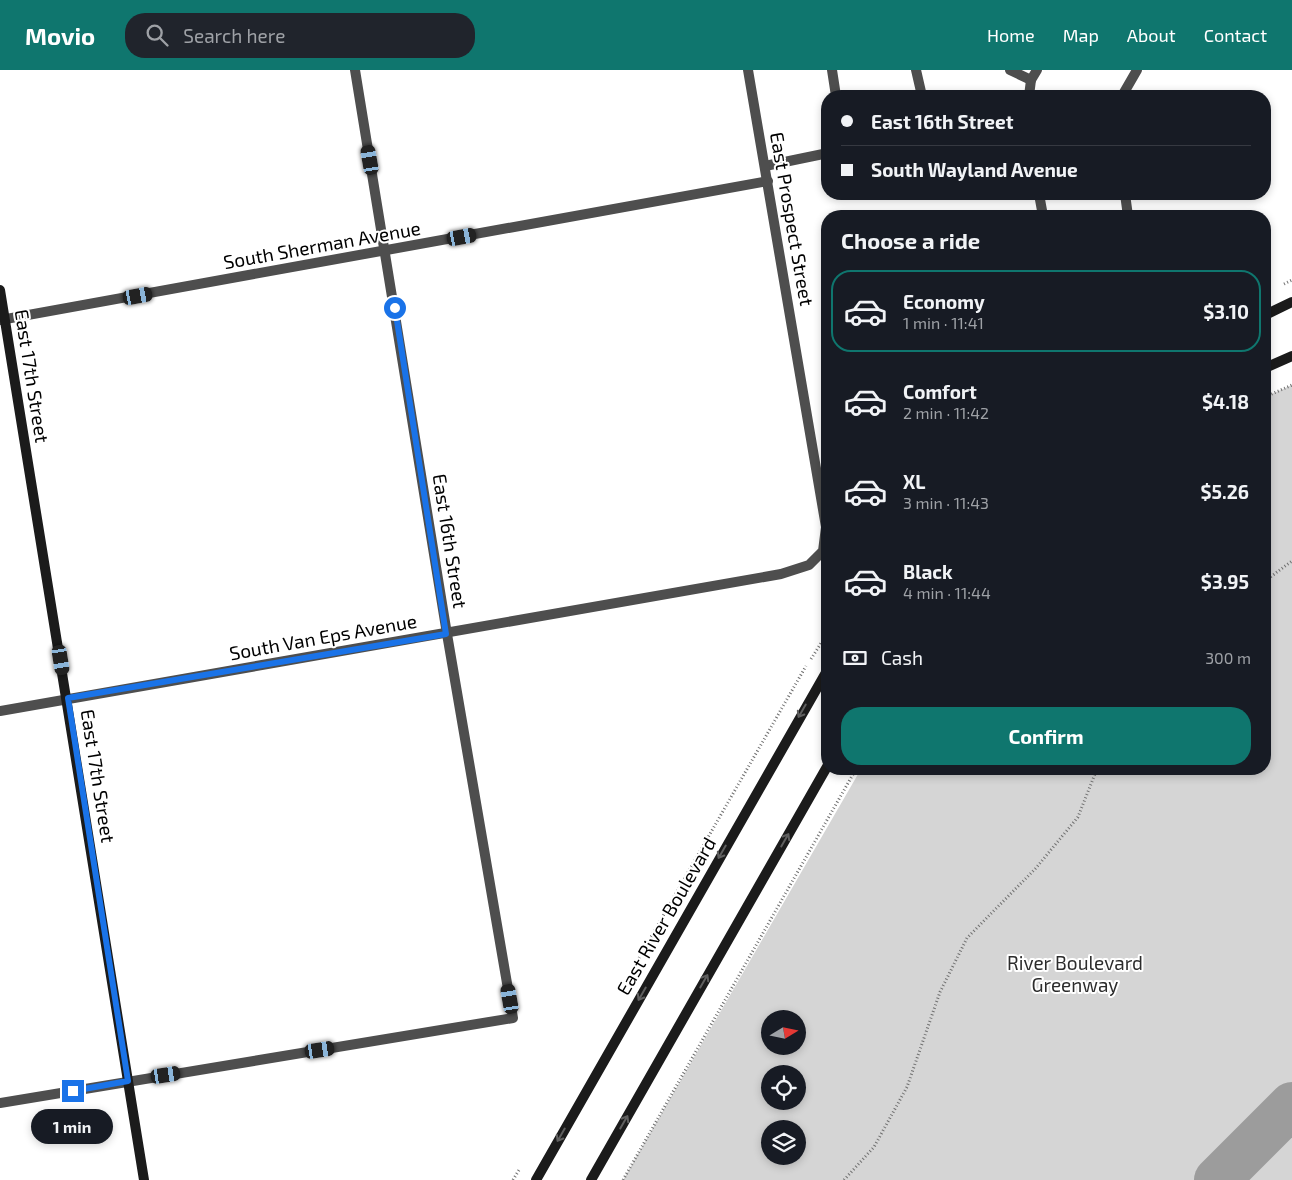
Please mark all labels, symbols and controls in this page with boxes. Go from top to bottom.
search box [125,13,475,58]
text: Movio [25,21,95,50]
icon: search [143,21,171,49]
text: Search here [183,24,285,47]
text: Home [987,24,1035,46]
text: Map [1063,24,1099,46]
text: About [1127,24,1176,46]
text: Contact [1204,24,1267,46]
text: East 16th Street [871,110,1014,133]
street label: East Prospect Street [766,130,819,308]
car [360,144,379,176]
text: South Wayland Avenue [871,158,1078,181]
street label: South Sherman Avenue [221,216,422,273]
car [445,227,478,247]
text: Choose a ride [841,227,980,253]
car [121,286,154,306]
icon: car [843,289,888,334]
text: Economy [903,290,985,313]
route start [384,297,406,319]
text: $3.10 [1203,300,1249,323]
street label: East 17th Street [11,308,54,444]
text: 1 min · 11:41 [903,313,984,332]
icon: car [843,379,888,424]
text: Comfort [903,380,977,403]
text: $4.18 [1202,390,1249,413]
text: 2 min · 11:42 [903,403,989,422]
icon: car [843,469,888,514]
text: XL [903,470,925,493]
street label: East 16th Street [429,472,472,610]
text: $5.26 [1201,480,1249,503]
text: 3 min · 11:43 [903,493,989,512]
icon: car [843,559,888,604]
text: Black [903,560,953,583]
text: $3.95 [1201,570,1249,593]
text: 4 min · 11:44 [903,583,991,602]
street label: South Van Eps Avenue [227,609,418,664]
car [51,644,70,676]
icon: cash [841,644,869,672]
text: Cash [881,646,923,669]
text: 300 m [1205,648,1251,667]
one-way arrow [797,703,807,718]
button: Confirm [841,707,1251,765]
street label: East 17th Street [77,708,120,844]
street label: East River Boulevard [611,833,720,999]
one-way arrow [780,833,790,848]
one-way arrow [717,845,727,860]
park label: River Boulevard Greenway [1007,951,1143,996]
one-way arrow [700,975,710,989]
car [500,983,519,1015]
one-way arrow [636,986,646,1000]
north arrow [761,1010,806,1055]
map controls [761,1010,806,1165]
car [304,1040,335,1060]
car [150,1065,181,1085]
button: locate [761,1065,806,1110]
route end [62,1080,84,1102]
callout: 1 min [32,1108,114,1144]
one-way arrow [619,1116,629,1130]
text: 1 min [53,1117,91,1136]
button: layers [761,1120,806,1165]
one-way arrow [556,1127,566,1141]

